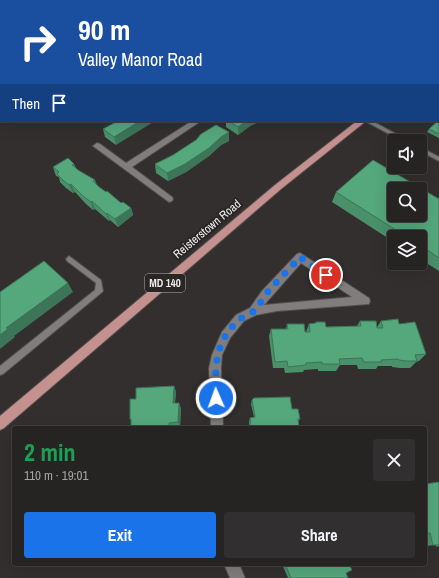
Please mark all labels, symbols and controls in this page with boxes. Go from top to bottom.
text: 90 m [78,11,130,49]
icon: right [12,16,64,68]
text: Valley Manor Road [78,47,202,72]
icon: arrive [48,92,70,114]
text: Then [12,93,40,114]
map controls [387,134,427,270]
button: sound [387,134,427,174]
button: search [387,182,427,222]
street label: Reisterstown Road [170,196,244,262]
button: layers [387,230,427,270]
pin [309,258,343,292]
icon: arrive [315,264,337,286]
road number: MD 140 [145,274,185,292]
position arrow [195,377,237,419]
text: 2 min [24,436,75,468]
button: close [373,439,415,481]
text: 110 m · 19:01 [24,467,88,484]
button: Exit [24,512,216,558]
button: Share [224,512,415,558]

